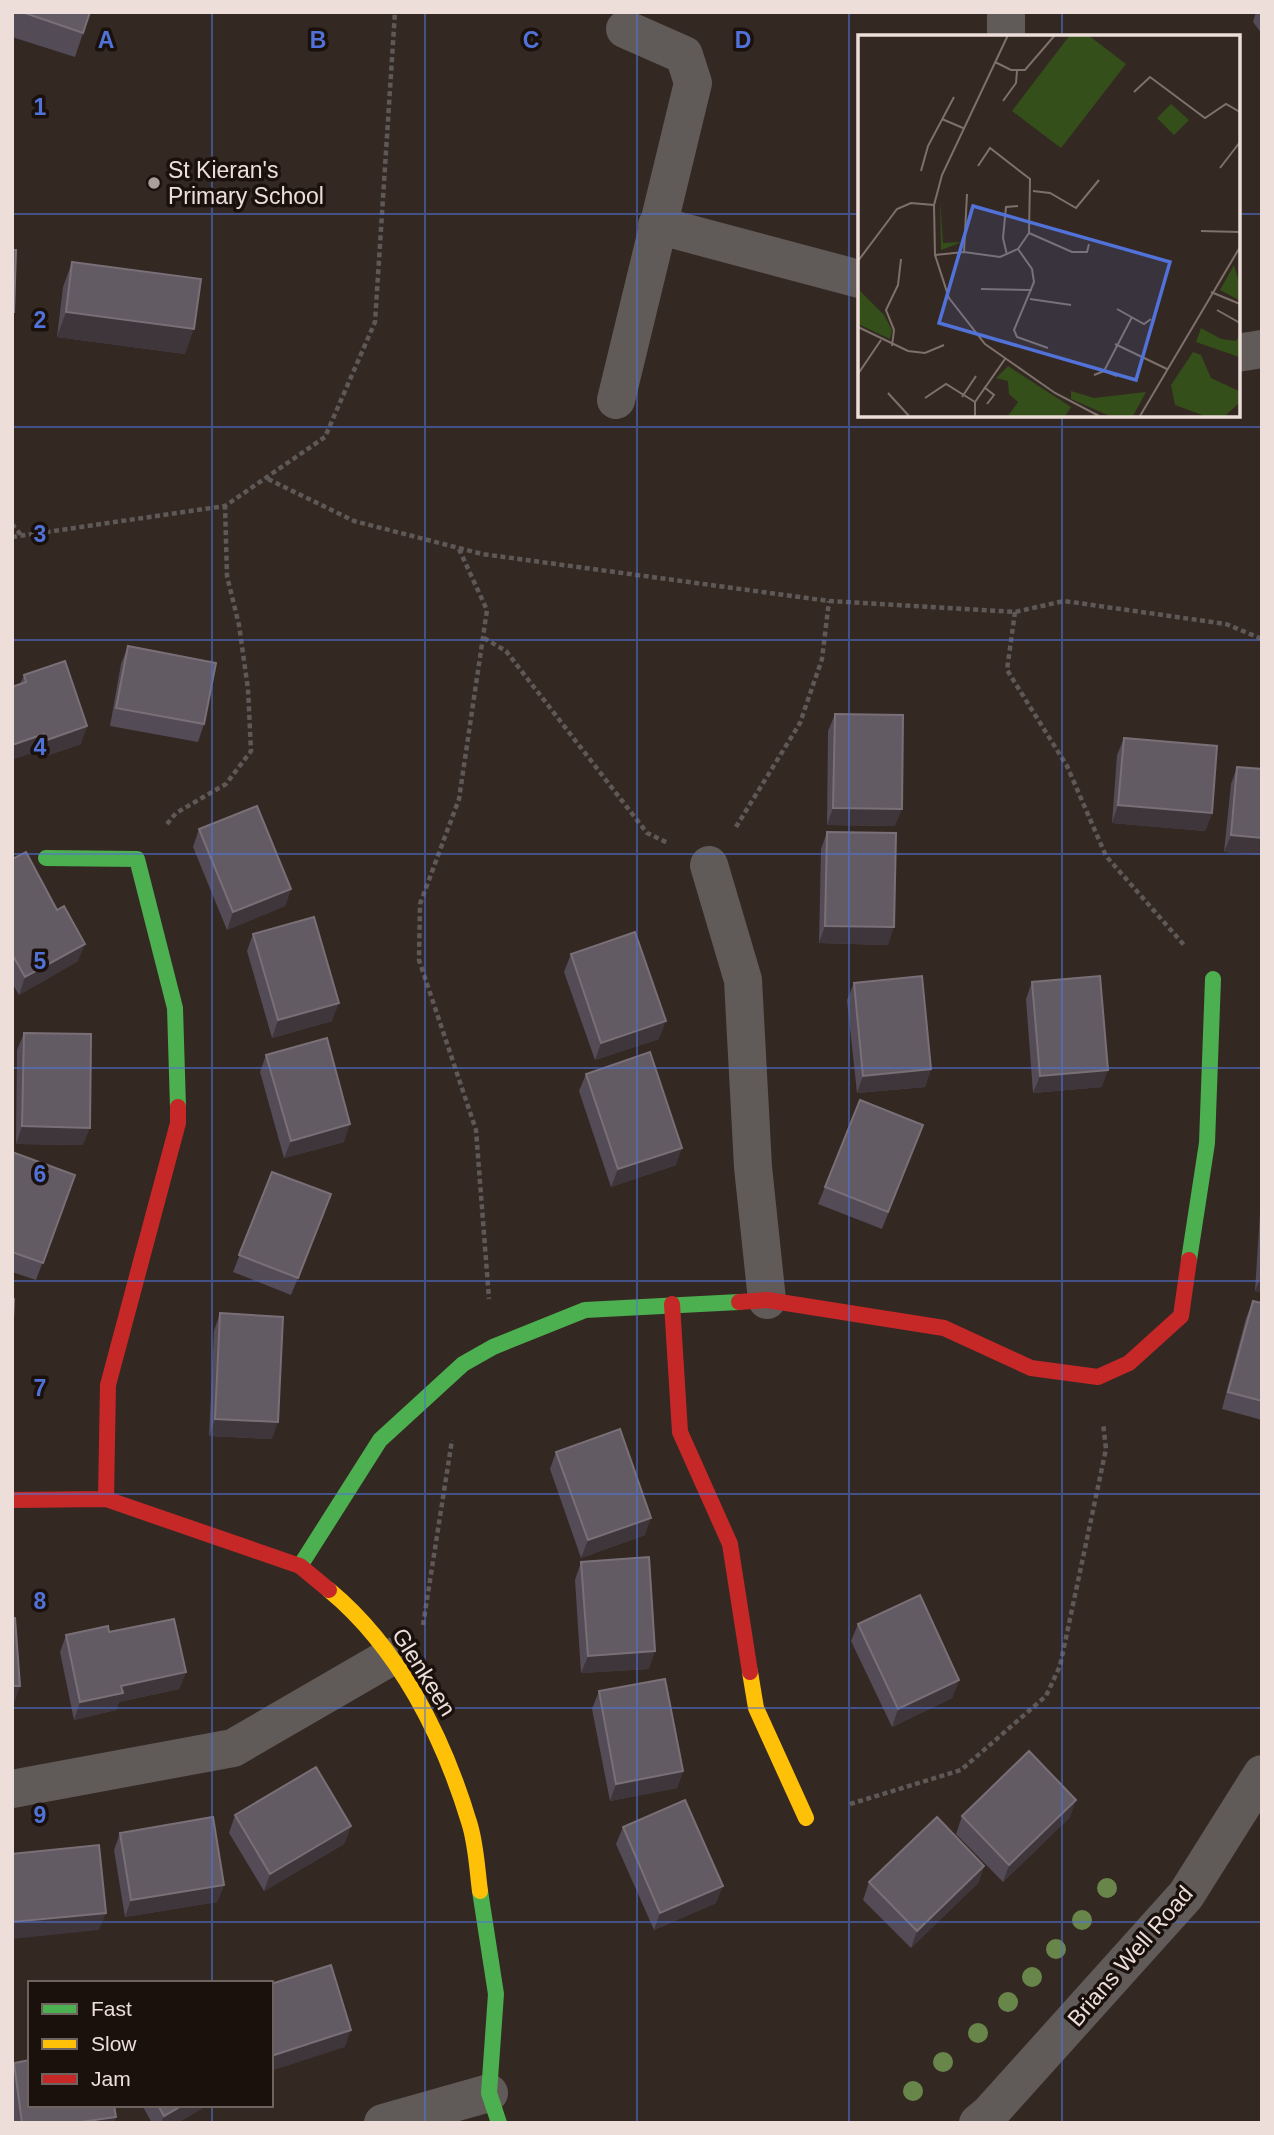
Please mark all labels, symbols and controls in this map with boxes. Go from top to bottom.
text: A [98,27,114,53]
text: B [310,27,326,53]
text: C [523,27,539,53]
text: D [735,27,751,53]
inset map [858,35,1239,416]
text: 1 [34,94,47,120]
place label: St Kieran's Primary School [168,157,324,209]
marker: St Kieran's Primary School [146,175,162,191]
text: 2 [34,307,46,333]
text: 3 [34,521,46,547]
text: 4 [34,734,47,760]
text: 5 [34,948,47,974]
text: 6 [34,1161,46,1187]
text: 7 [34,1375,46,1401]
text: 8 [34,1588,47,1614]
street label: Glenkeen [387,1623,461,1721]
text: 9 [34,1802,46,1828]
street label: Brians Well Road [1062,1881,1198,2031]
legend [28,1981,273,2107]
text: Fast [91,1997,132,2020]
text: Slow [91,2032,137,2055]
text: Jam [91,2067,131,2090]

